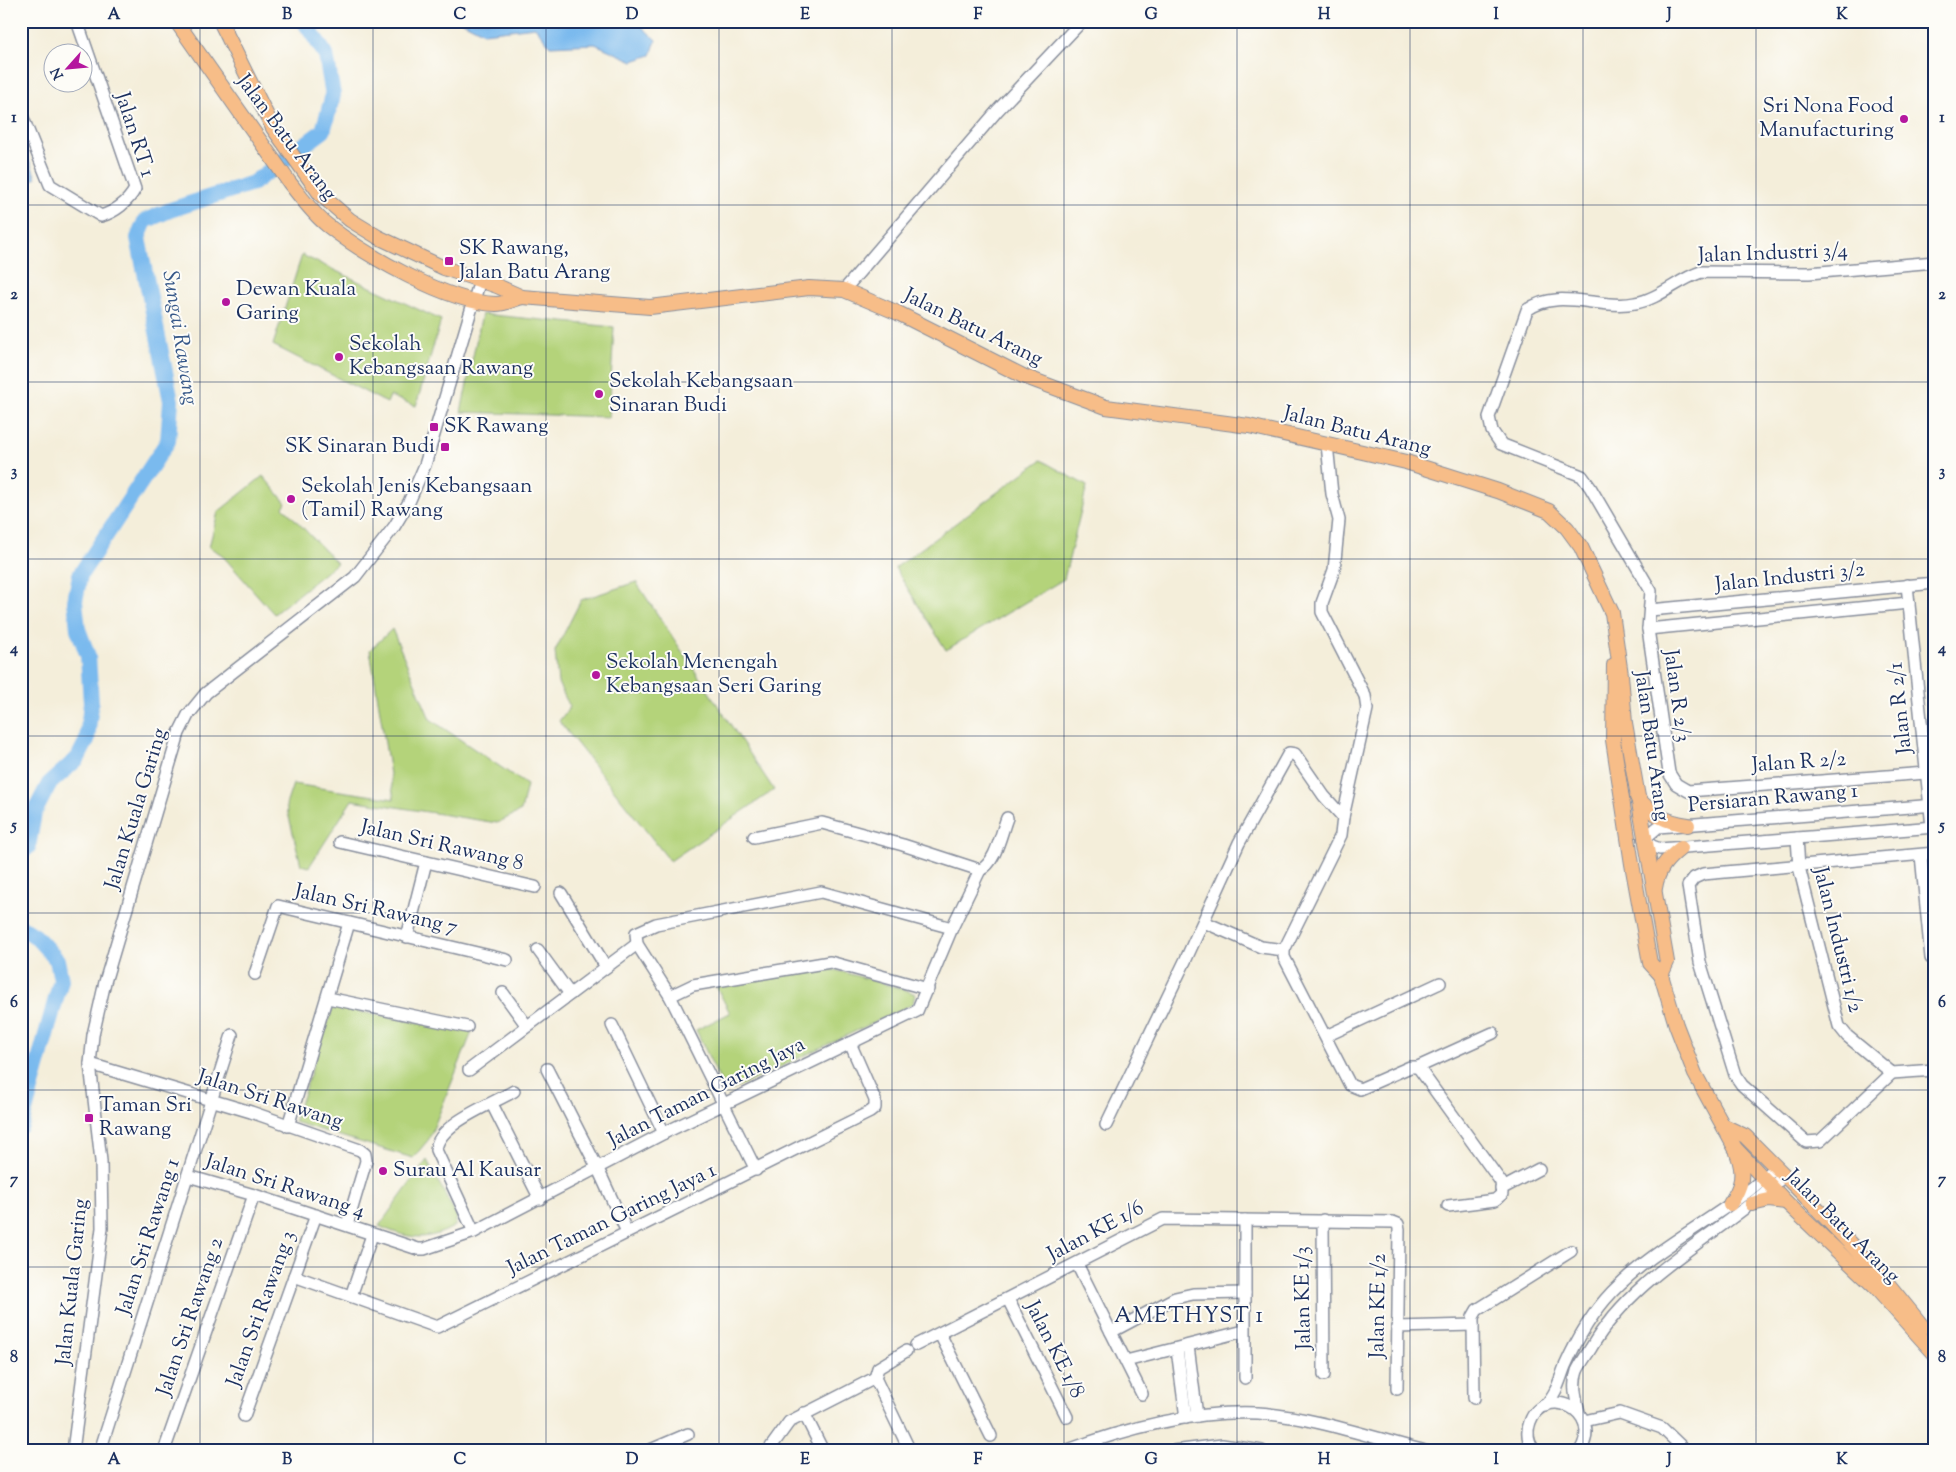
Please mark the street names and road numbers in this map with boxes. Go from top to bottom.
street label: Jalan Batu Arang [228,68,344,207]
street label: Jalan RT 1 [106,88,162,181]
street label: Jalan Industri 3/4 [1696,236,1849,272]
street label: Jalan Batu Arang [898,281,1048,375]
street label: Jalan Batu Arang [1279,399,1434,465]
street label: Jalan Industri 3/2 [1713,555,1866,601]
street label: Jalan R 2/3 [1655,647,1697,744]
street label: Jalan R 2/1 [1881,661,1921,756]
street label: Jalan Batu Arang [1625,668,1676,823]
street label: Jalan Kuala Garing [98,725,176,894]
street label: Jalan R 2/2 [1750,745,1847,781]
street label: Persiaran Rawang 1 [1687,777,1859,821]
street label: Jalan Sri Rawang 8 [357,812,526,879]
street label: Jalan Industri 1/2 [1804,863,1870,1016]
street label: Jalan Sri Rawang 7 [291,876,461,943]
street label: Jalan Taman Garing Jaya [602,1030,811,1156]
street label: Jalan Sri Rawang [192,1062,347,1138]
street label: Jalan Sri Rawang 4 [200,1147,369,1227]
street label: Jalan Sri Rawang 1 [109,1155,188,1320]
street label: Jalan Taman Garing Jaya 1 [501,1156,722,1284]
street label: Jalan Batu Arang [1777,1162,1906,1291]
street label: Jalan KE 1/6 [1042,1194,1150,1270]
street label: Jalan Kuala Garing [49,1197,97,1368]
street label: Jalan Sri Rawang 3 [219,1227,304,1392]
street label: Jalan Sri Rawang 2 [150,1234,232,1401]
street label: Jalan KE 1/3 [1288,1246,1320,1351]
street label: Jalan KE 1/2 [1363,1253,1395,1360]
street label: Jalan KE 1/8 [1016,1295,1091,1404]

